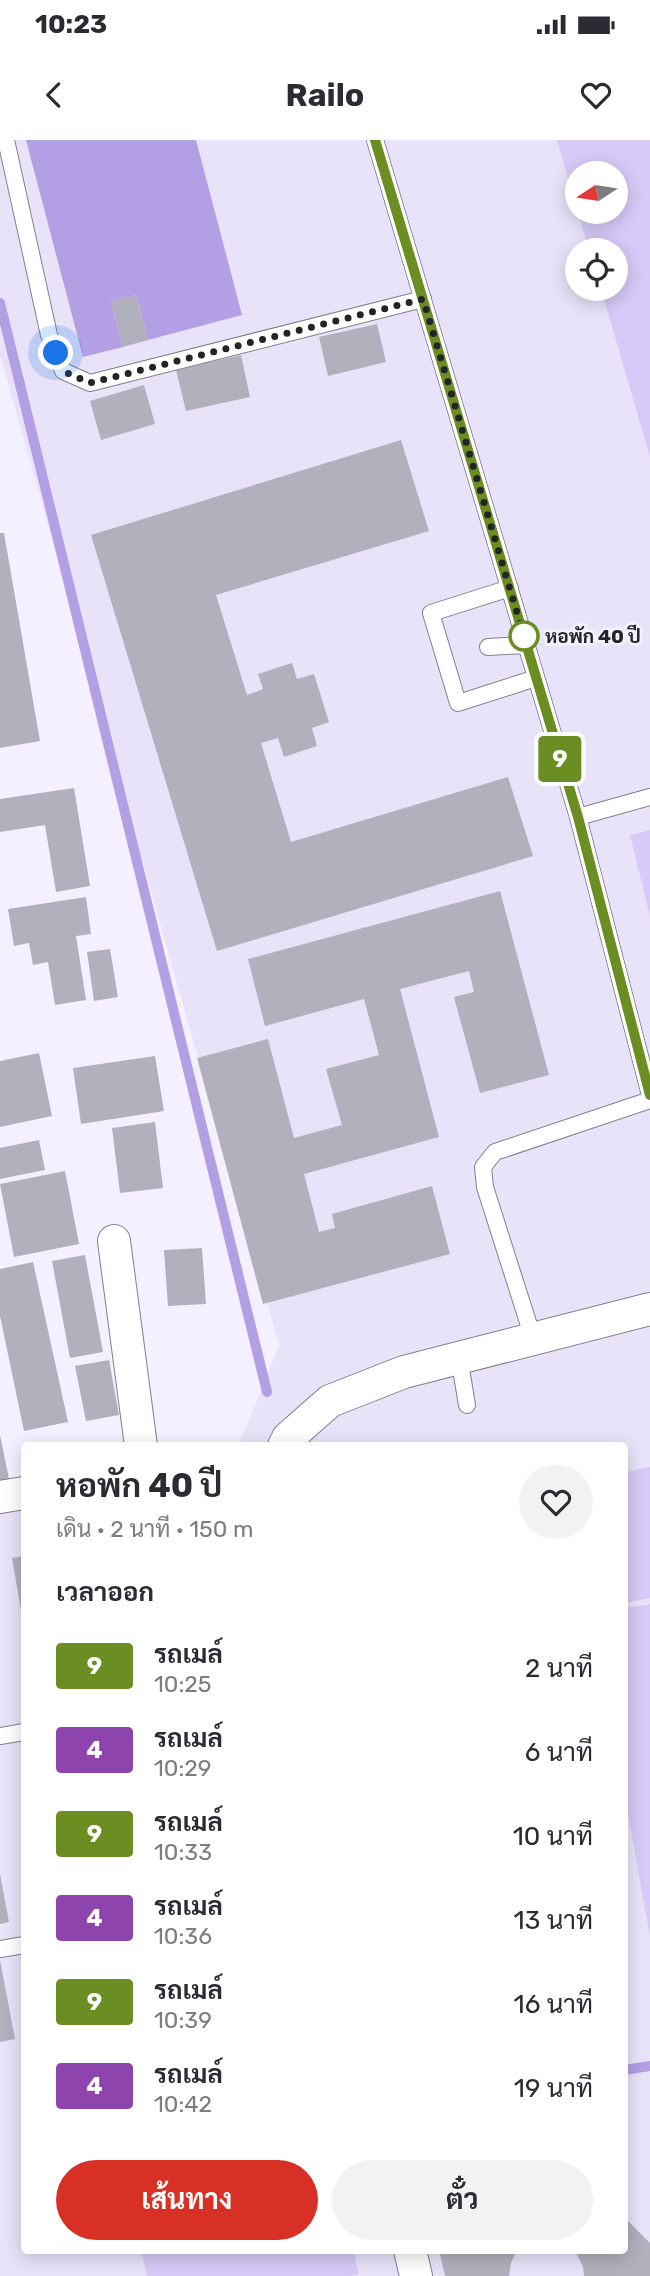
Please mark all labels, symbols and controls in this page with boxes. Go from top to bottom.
text: 10:23 [35,9,107,40]
icon: back [35,76,73,114]
text: Railo [286,76,364,114]
icon: heart [577,76,615,114]
north arrow [565,161,628,224]
map controls [565,161,628,301]
button: locate [565,238,628,301]
your location [38,335,73,370]
marker: หอพัก 40 ปี [509,621,539,651]
place label: หอพัก 40 ปี [545,624,641,648]
line badge: 9 [537,736,583,782]
text: 9 [552,745,568,773]
button: heart [519,1465,593,1539]
text: หอพัก 40 ปี [56,1466,222,1505]
text: เดิน · 2 นาที · 150 m [56,1515,253,1543]
text: เวลาออก [56,1577,154,1608]
text: รถเมล์ [154,1639,223,1670]
text: 9 [87,1652,102,1680]
text: 2 นาที [525,1653,593,1684]
text: 10:25 [154,1670,212,1698]
text: รถเมล์ [154,1723,223,1754]
text: 4 [86,1736,103,1764]
text: 6 นาที [525,1737,593,1768]
text: 10:29 [154,1754,211,1782]
text: รถเมล์ [154,1807,223,1838]
text: 9 [87,1820,102,1848]
text: 10 นาที [513,1821,593,1852]
text: 10:33 [154,1838,212,1866]
text: รถเมล์ [154,1891,223,1922]
text: 4 [86,1904,103,1932]
text: 13 นาที [514,1905,593,1936]
text: 10:36 [154,1922,212,1950]
text: รถเมล์ [154,1975,223,2006]
text: 9 [87,1988,102,2016]
text: 16 นาที [514,1989,593,2020]
text: 10:39 [154,2006,212,2034]
text: รถเมล์ [154,2059,223,2090]
text: 4 [86,2072,103,2100]
text: 19 นาที [514,2073,593,2104]
text: 10:42 [154,2090,212,2118]
button: เส้นทาง [56,2160,318,2240]
button: ตั๋ว [332,2160,593,2240]

